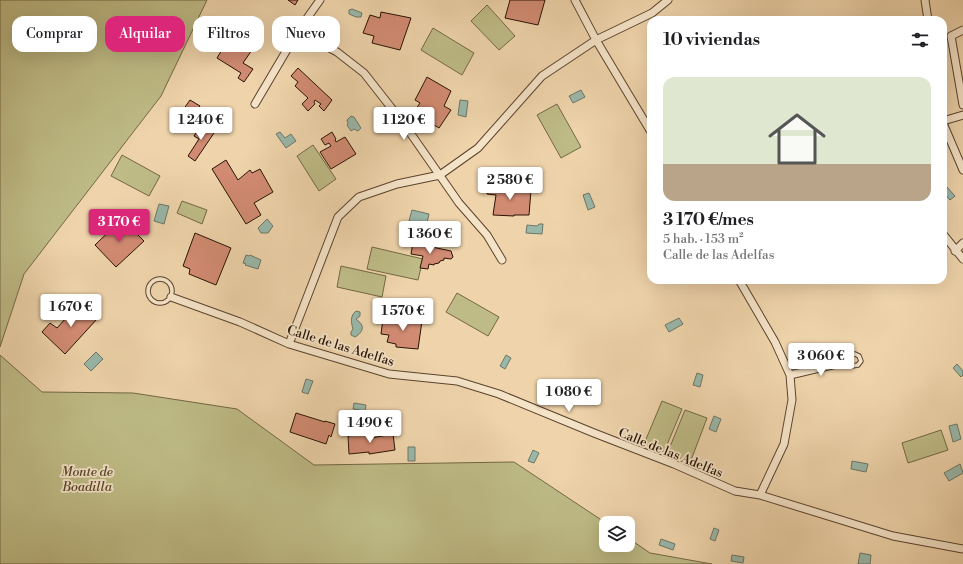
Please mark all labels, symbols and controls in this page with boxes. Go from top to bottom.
chip: Comprar [12,16,97,52]
chip: Alquilar [105,16,185,52]
chip: Filtros [193,16,264,52]
chip: Nuevo [272,16,340,52]
text: 10 viviendas [663,29,760,51]
icon: filters [909,29,931,51]
icon: home [761,103,833,175]
pin: 1 240 € [164,107,238,141]
pin: 1 120 € [367,107,441,141]
text: 1 240 € [178,112,224,128]
text: 1 120 € [383,112,425,128]
pin: 2 580 € [473,167,547,201]
text: 2 580 € [487,172,533,188]
pin: 3 170 € [82,209,156,243]
text: 3 170 €/mes [663,209,754,231]
text: 3 170 € [98,214,140,230]
pin: 1 360 € [393,221,467,255]
text: 1 360 € [408,226,452,242]
text: 5 hab. · 153 m² [663,231,744,247]
text: Calle de las Adelfas [663,247,774,263]
pin: 1 670 € [34,294,108,328]
pin: 1 570 € [366,298,440,332]
text: 1 670 € [49,299,93,315]
text: 1 570 € [381,303,425,319]
street label: Calle de las Adelfas [285,322,397,370]
pin: 3 060 € [784,343,858,377]
text: 3 060 € [797,348,845,364]
pin: 1 080 € [532,379,606,413]
text: 1 080 € [546,384,592,400]
pin: 1 490 € [333,410,407,444]
text: 1 490 € [347,415,393,431]
street label: Calle de las Adelfas [616,425,726,481]
park label: Monte de Boadilla [61,464,113,495]
map controls [599,516,635,552]
button: layers [599,516,635,552]

